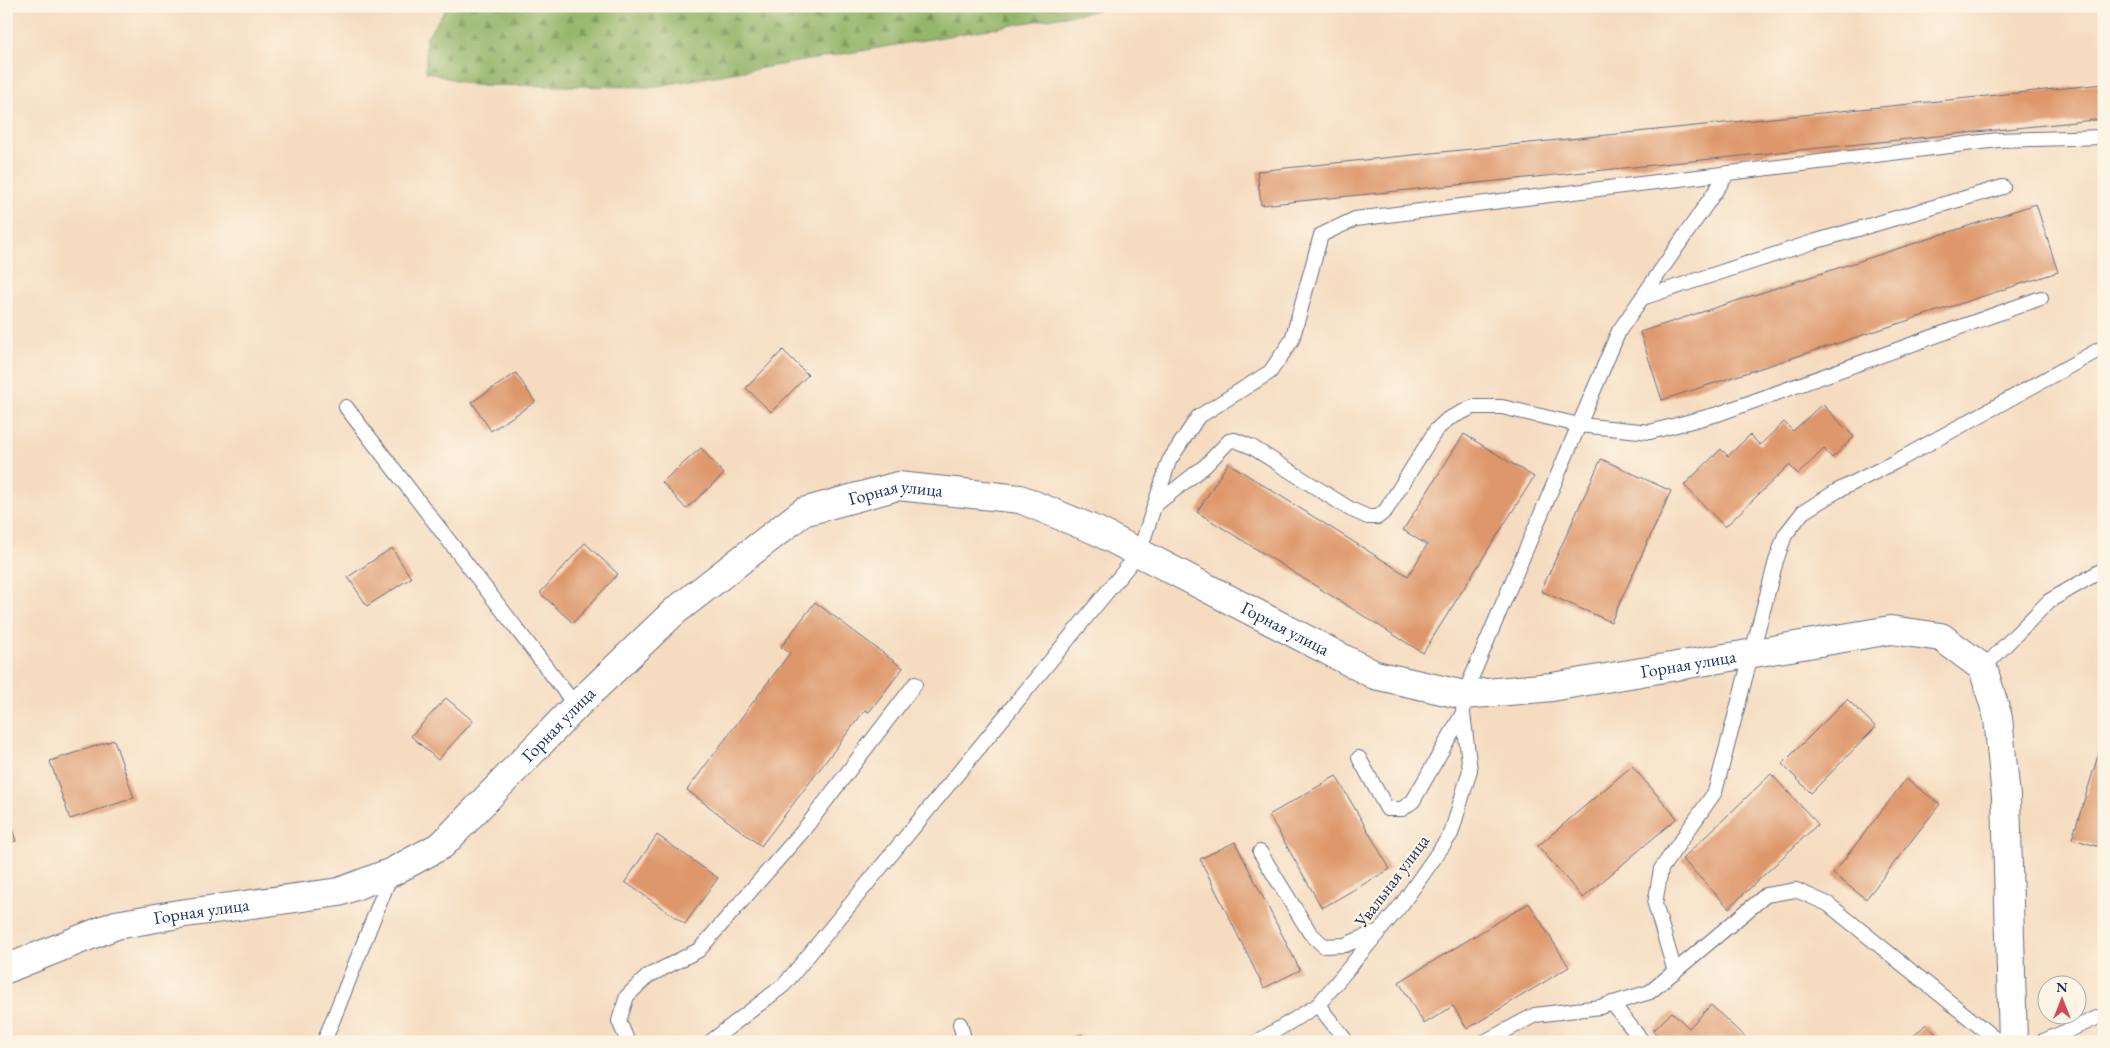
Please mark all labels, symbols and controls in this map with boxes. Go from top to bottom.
street label: Горная улица [846,474,945,510]
street label: Горная улица [1237,596,1334,661]
street label: Горная улица [1639,644,1738,683]
street label: Горная улица [516,681,601,767]
street label: Увальная улица [1349,829,1435,933]
street label: Горная улица [152,892,251,929]
north arrow [2038,976,2088,1026]
text: N [2056,978,2068,996]

